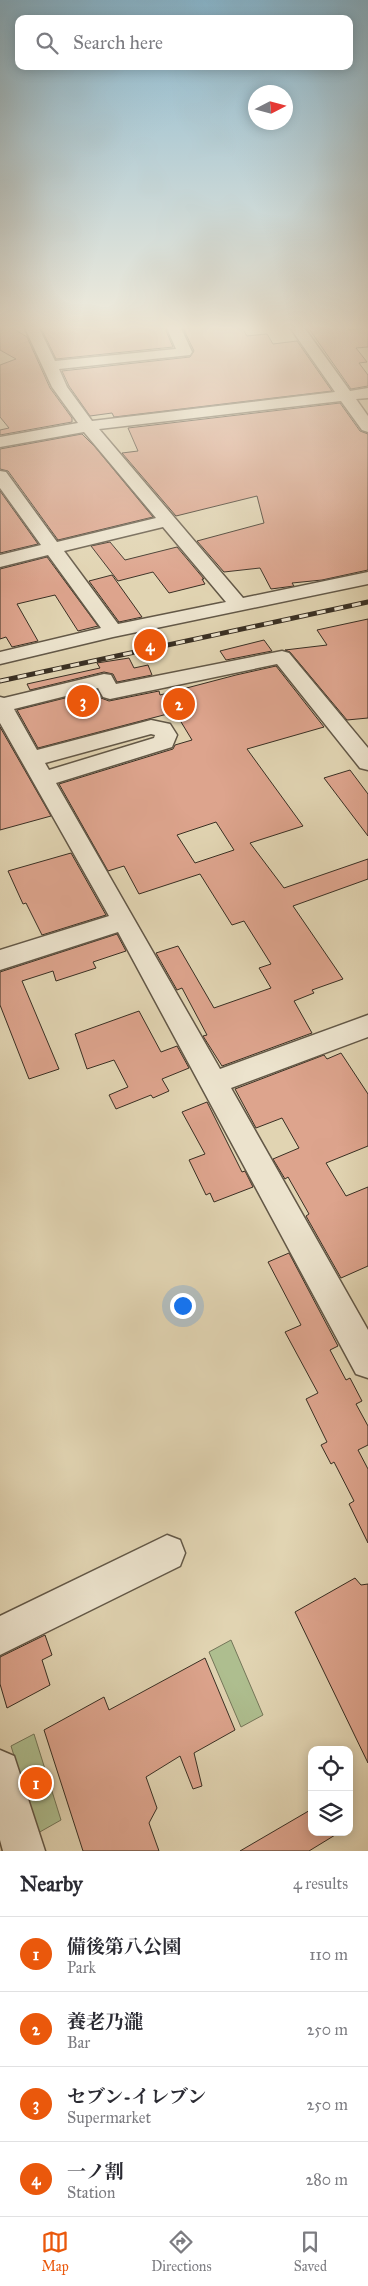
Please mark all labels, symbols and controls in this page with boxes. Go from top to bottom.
search box [15,15,353,70]
icon: search [33,29,61,57]
text: Search here [73,31,163,54]
north arrow [248,85,293,130]
pin: 4 [134,626,166,664]
pin: 3 [67,682,99,720]
pin: 2 [163,685,195,723]
your location [170,1293,196,1319]
map controls [308,1746,353,1836]
button: locate [308,1746,353,1791]
pin: 1 [20,1764,52,1802]
button: layers [308,1791,353,1836]
text: Nearby [20,1871,83,1897]
text: 4 results [293,1874,348,1893]
text: 備後第八公園 [67,1935,181,1958]
text: 1 [33,1945,39,1964]
text: 110 m [309,1945,348,1964]
text: Park [67,1958,96,1977]
text: 養老乃瀧 [67,2010,143,2033]
text: 2 [32,2020,40,2039]
text: 250 m [307,2020,348,2039]
text: Bar [67,2033,90,2052]
text: セブン-イレブン [67,2085,206,2108]
text: 3 [33,2095,39,2114]
text: 250 m [307,2095,348,2114]
text: Supermarket [67,2108,151,2127]
text: 一ノ割 [67,2160,124,2183]
text: 4 [32,2170,40,2189]
text: 280 m [305,2170,348,2189]
text: Station [67,2183,115,2202]
tab: Map [41,2228,69,2275]
tab: Directions [151,2228,212,2275]
tab: Saved [294,2228,327,2275]

